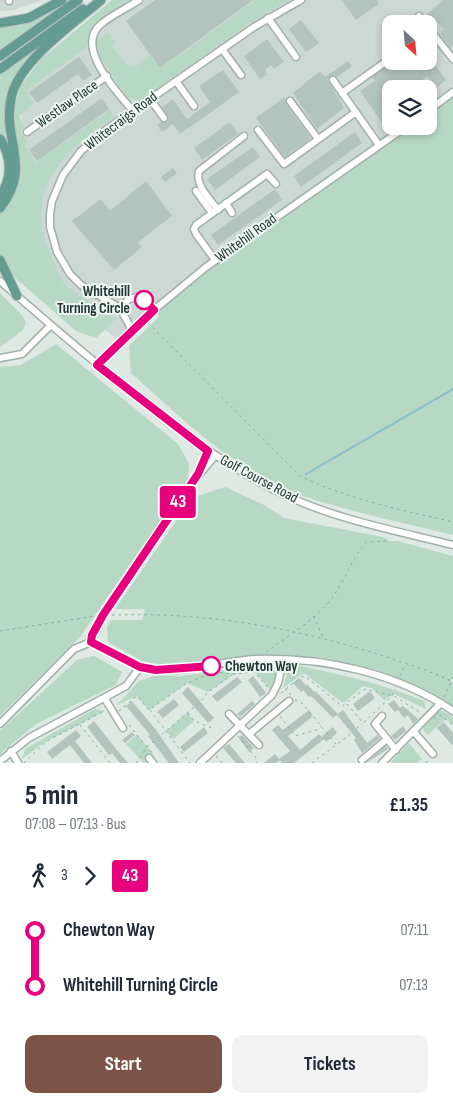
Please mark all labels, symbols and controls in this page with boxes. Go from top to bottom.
north arrow [382,15,438,70]
map controls [382,15,437,135]
street label: Westlaw Place [32,76,102,132]
button: layers [382,80,437,135]
street label: Whitecraigs Road [81,87,161,155]
street label: Whitehill Road [211,209,281,267]
place label: Whitehill Turning Circle [57,282,130,318]
marker: Whitehill Turning Circle [134,290,154,310]
street label: Golf Course Road [217,450,301,508]
line badge: 43 [156,486,200,518]
text: 43 [170,491,186,512]
marker: Chewton Way [201,656,221,676]
place label: Chewton Way [225,657,298,676]
text: 5 min [25,779,78,812]
text: £1.35 [389,794,428,817]
text: 07:08 – 07:13 · Bus [25,815,126,834]
icon: walk [25,862,53,890]
icon: forward [76,862,104,890]
text: 43 [122,865,138,886]
text: 3 [61,866,68,885]
text: Chewton Way [63,919,155,942]
text: 07:11 [400,921,428,940]
text: Whitehill Turning Circle [63,974,218,997]
text: 07:13 [399,976,428,995]
button: Start [25,1035,222,1093]
button: Tickets [232,1035,428,1093]

